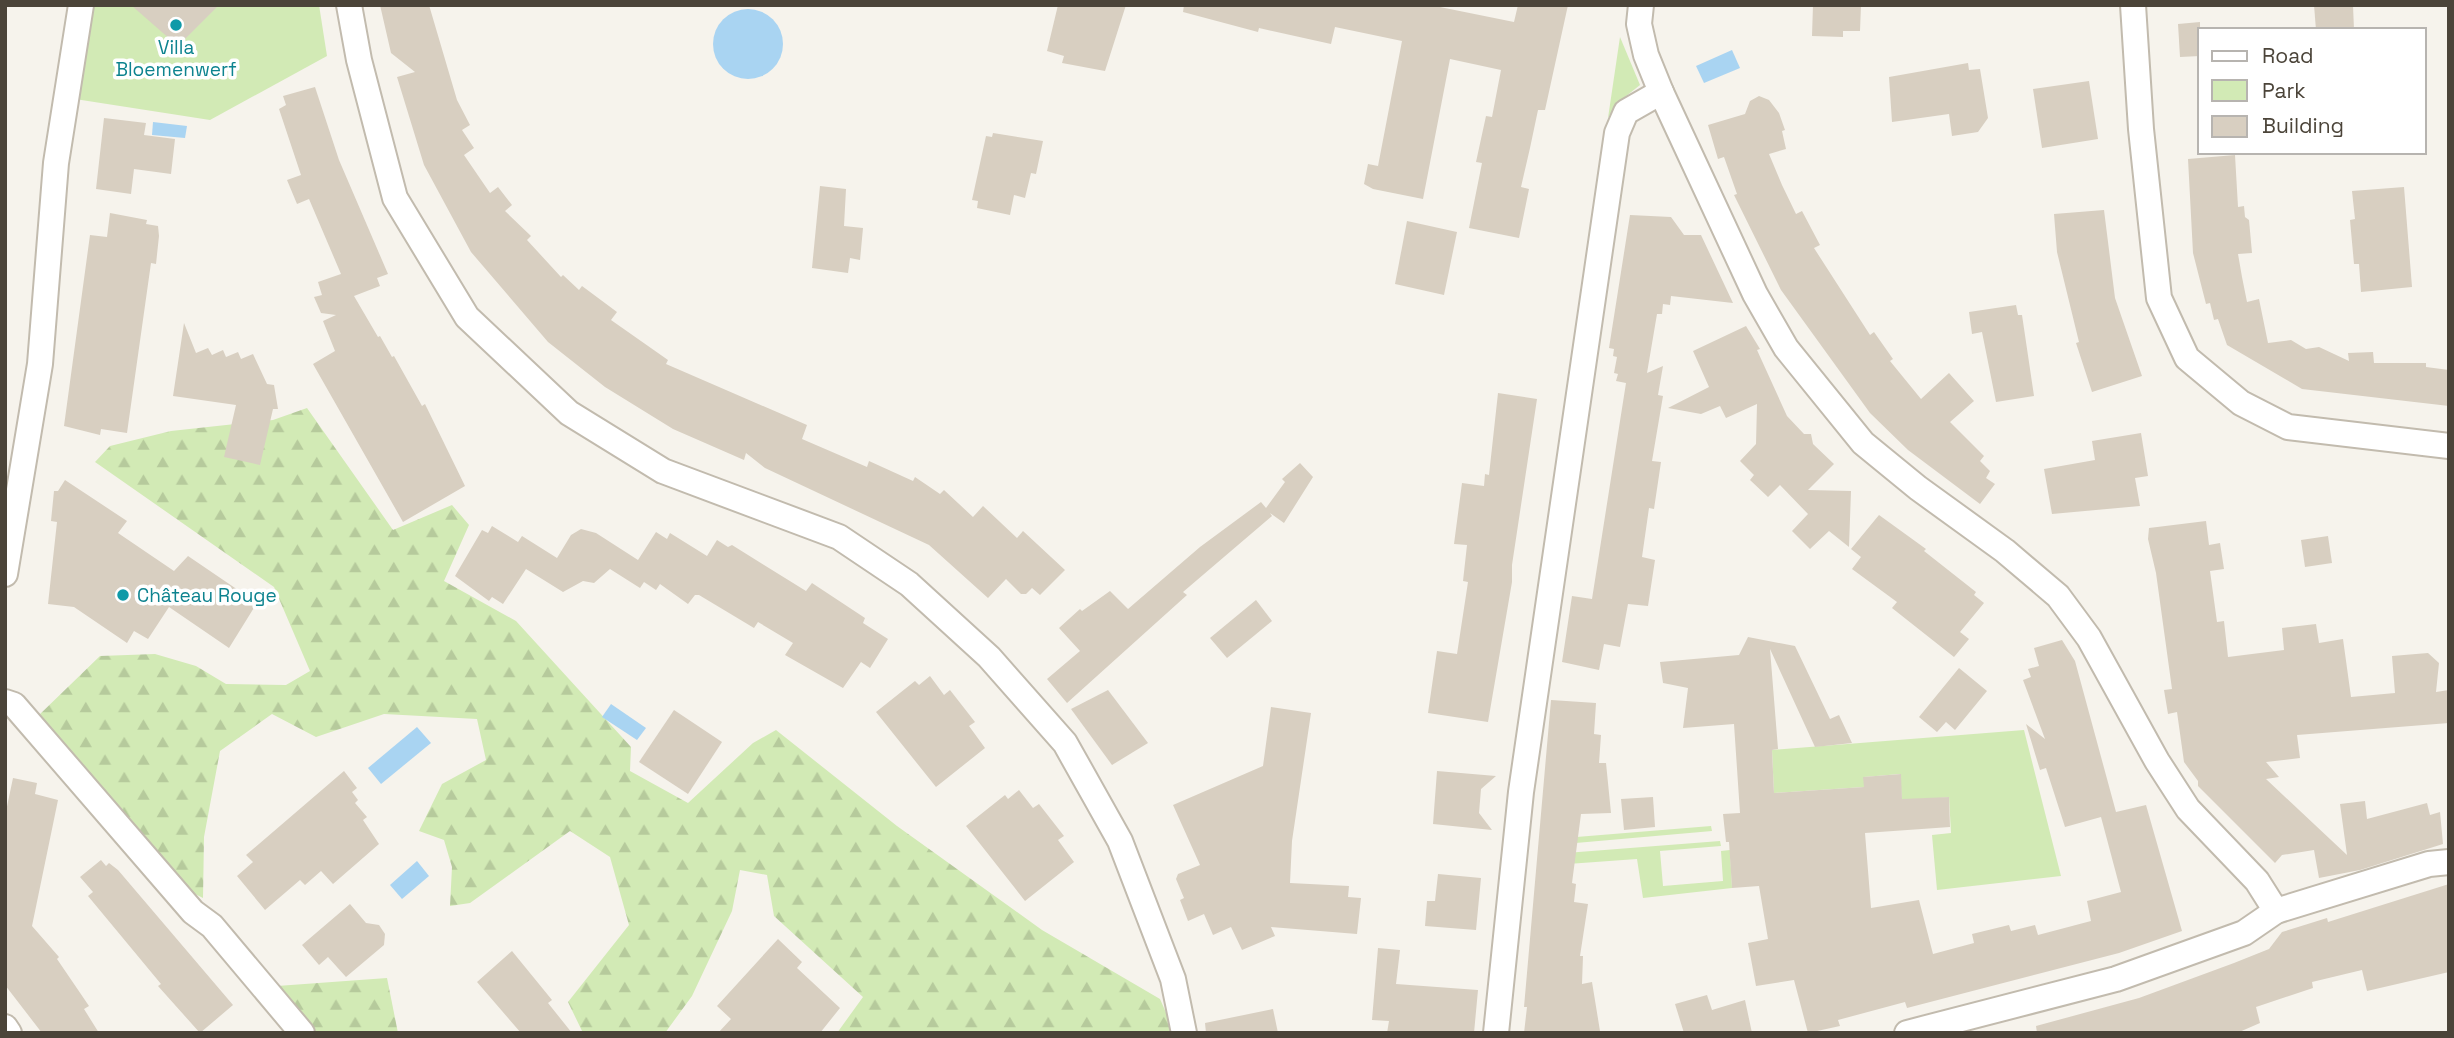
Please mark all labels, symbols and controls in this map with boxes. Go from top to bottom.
marker: Villa Bloemenwerf [168,17,184,33]
legend [2198,28,2426,154]
place label: Villa Bloemenwerf [115,35,237,82]
text: Road [2262,42,2314,69]
text: Park [2262,77,2306,104]
text: Building [2262,112,2344,139]
place label: Château Rouge [137,583,277,608]
marker: Château Rouge [115,587,131,603]

